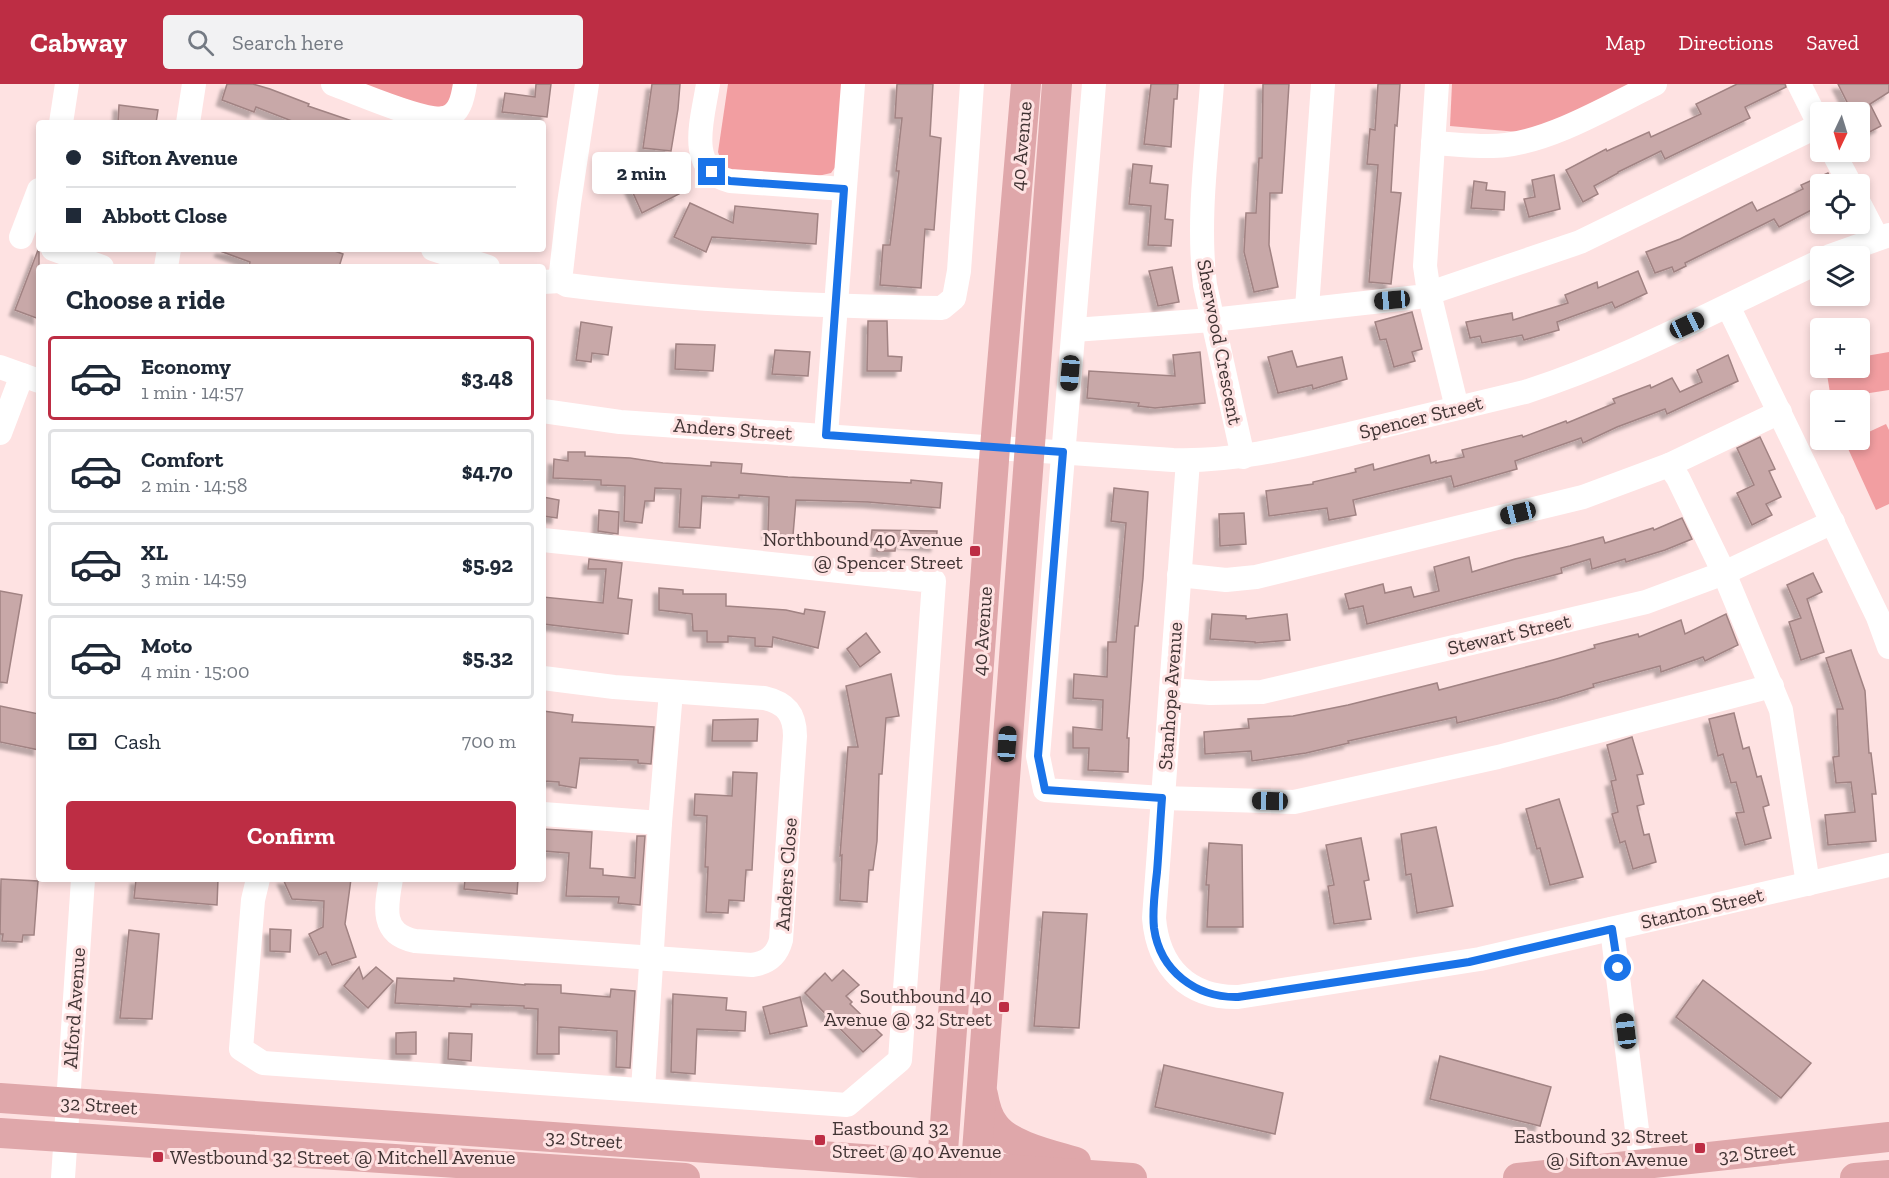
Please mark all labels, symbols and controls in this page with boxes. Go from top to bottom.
search box [163,15,583,69]
text: Cabway [30,26,127,59]
icon: search [184,26,217,59]
text: Search here [232,29,344,56]
text: Map [1606,30,1646,55]
text: Directions [1679,30,1773,55]
text: Saved [1806,30,1859,55]
street label: 40 Avenue [1005,100,1037,192]
north arrow [1810,102,1870,162]
map controls [1810,102,1870,450]
text: Sifton Avenue [102,144,238,171]
callout: 2 min [592,151,691,193]
route end [698,158,725,185]
text: 2 min [617,161,666,185]
button: locate [1810,174,1870,234]
text: Abbott Close [102,202,227,229]
button: layers [1810,246,1870,306]
street label: Sherwood Crescent [1192,257,1248,427]
text: Choose a ride [66,284,225,316]
car [1373,289,1411,311]
car [1667,309,1707,341]
button: + [1810,318,1870,378]
icon: car [69,351,123,405]
text: Economy [141,353,231,380]
car [1059,354,1081,392]
text: $3.48 [461,365,513,392]
text: 1 min · 14:57 [141,380,244,404]
street label: Spencer Street [1357,390,1486,444]
button: − [1810,390,1870,450]
street label: Anders Street [673,413,794,445]
icon: car [69,444,123,498]
text: Comfort [141,446,223,473]
text: $4.70 [462,458,513,485]
text: 2 min · 14:58 [141,473,248,497]
car [1498,500,1538,526]
place label: Northbound 40 Avenue @ Spencer Street [763,527,964,574]
icon: car [69,537,123,591]
text: XL [141,539,168,566]
marker: Northbound 40 Avenue @ Spencer Street [968,544,982,558]
text: $5.92 [462,551,513,578]
text: 3 min · 14:59 [141,566,247,590]
street label: 40 Avenue [967,585,997,677]
street label: Stewart Street [1445,608,1573,660]
street label: Stanhope Avenue [1153,621,1187,771]
icon: car [69,630,123,684]
text: Moto [141,632,192,659]
text: $5.32 [462,644,513,671]
text: 4 min · 15:00 [141,659,250,683]
icon: cash [66,725,99,758]
car [997,725,1017,763]
text: Cash [114,728,161,755]
text: 700 m [462,729,516,753]
car [1252,792,1288,810]
button: Confirm [66,801,516,870]
street label: Anders Close [770,817,802,931]
street label: Stanton Street [1638,882,1766,934]
street label: Alford Avenue [58,947,90,1069]
route start [1604,954,1631,981]
place label: Southbound 40 Avenue @ 32 Street [824,984,993,1031]
marker: Southbound 40 Avenue @ 32 Street [997,1000,1011,1014]
car [1615,1012,1637,1050]
street label: 32 Street [60,1090,139,1120]
place label: Eastbound 32 Street @ 40 Avenue [832,1116,1002,1163]
street label: 32 Street [545,1124,624,1154]
place label: Eastbound 32 Street @ Sifton Avenue [1514,1124,1689,1171]
marker: Eastbound 32 Street @ 40 Avenue [813,1133,827,1147]
street label: 32 Street [1717,1136,1797,1168]
marker: Eastbound 32 Street @ Sifton Avenue [1693,1141,1707,1155]
place label: Westbound 32 Street @ Mitchell Avenue [170,1145,515,1169]
marker: Westbound 32 Street @ Mitchell Avenue [151,1150,165,1164]

